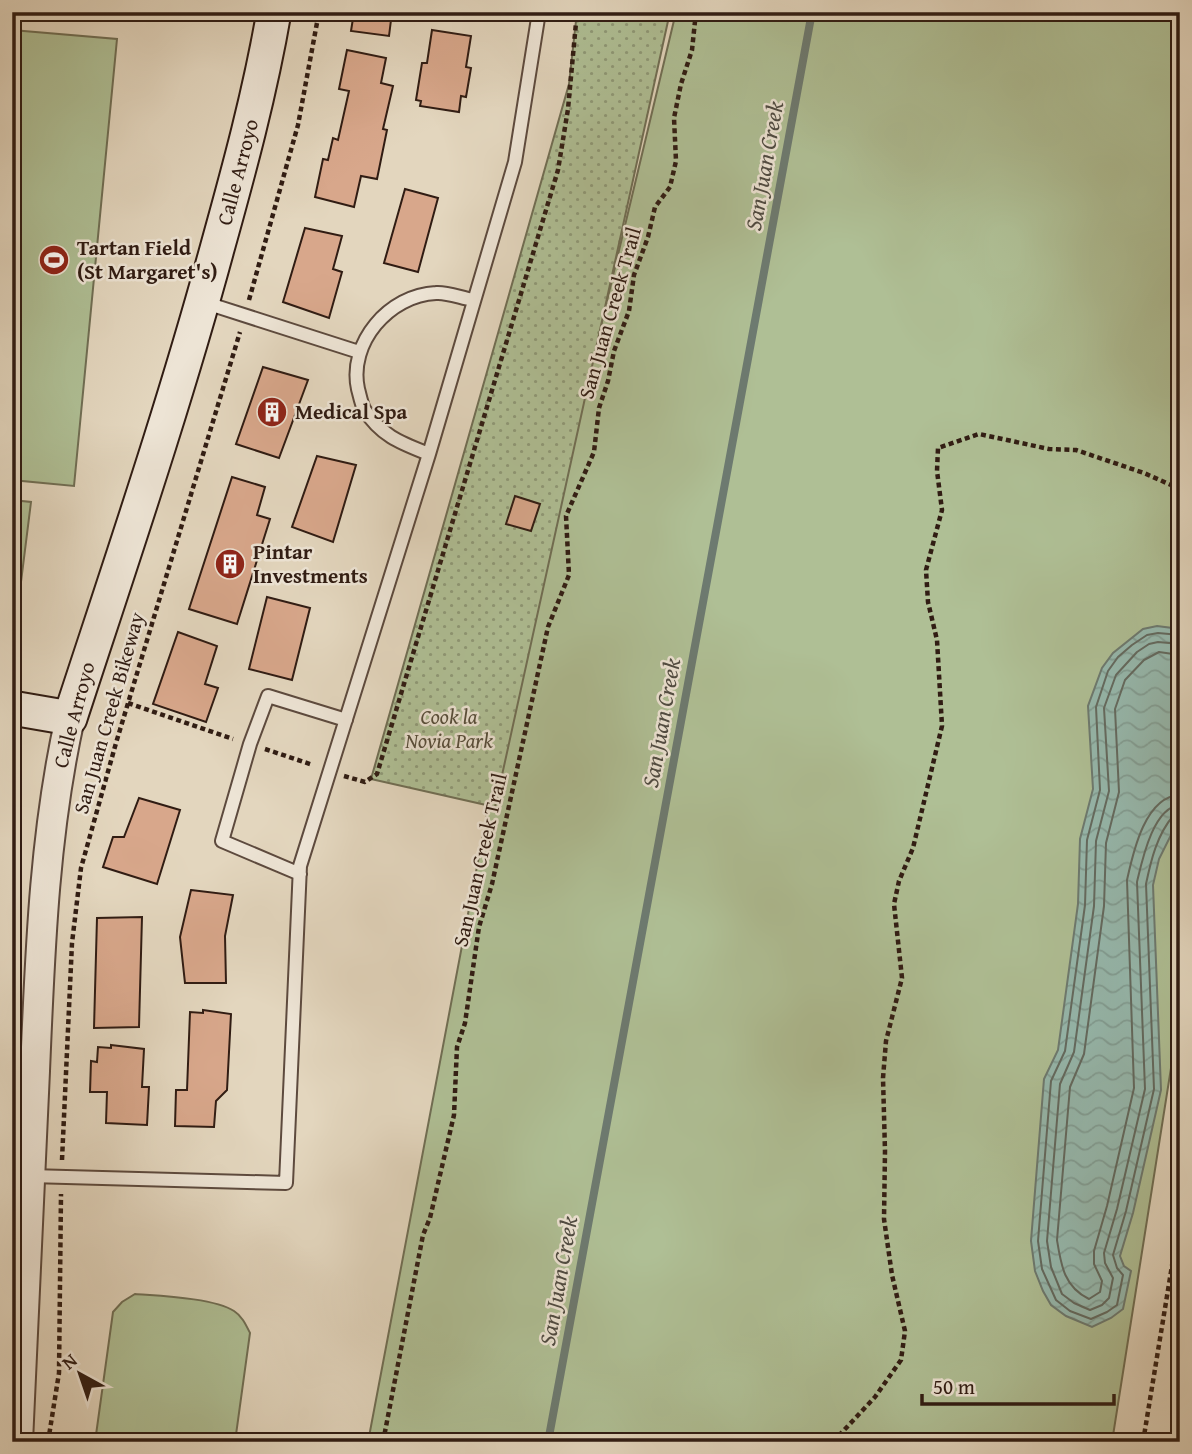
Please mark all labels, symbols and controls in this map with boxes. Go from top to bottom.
water label: San Juan Creek [736,98,791,233]
street label: Calle Arroyo [208,116,266,229]
street label: San Juan Creek Trail [570,223,649,402]
place label: Tartan Field (St Margaret's) [77,232,218,287]
sports icon: Tartan Field (St Margaret's) [37,243,71,277]
building icon: Medical Spa [255,395,289,429]
place label: Medical Spa [295,396,407,427]
place label: Pintar Investments [253,536,368,591]
building icon: Pintar Investments [213,547,247,581]
street label: San Juan Creek Bikeway [65,608,152,817]
water label: San Juan Creek [633,655,688,790]
street label: Calle Arroyo [44,658,103,771]
park label: Cook la Novia Park [404,701,493,756]
street label: San Juan Creek Trail [444,770,515,950]
water label: San Juan Creek [530,1213,585,1348]
north arrow [46,1338,116,1408]
text: N [55,1346,83,1376]
scale bar [922,1363,1115,1407]
text: 50 m [933,1371,975,1402]

